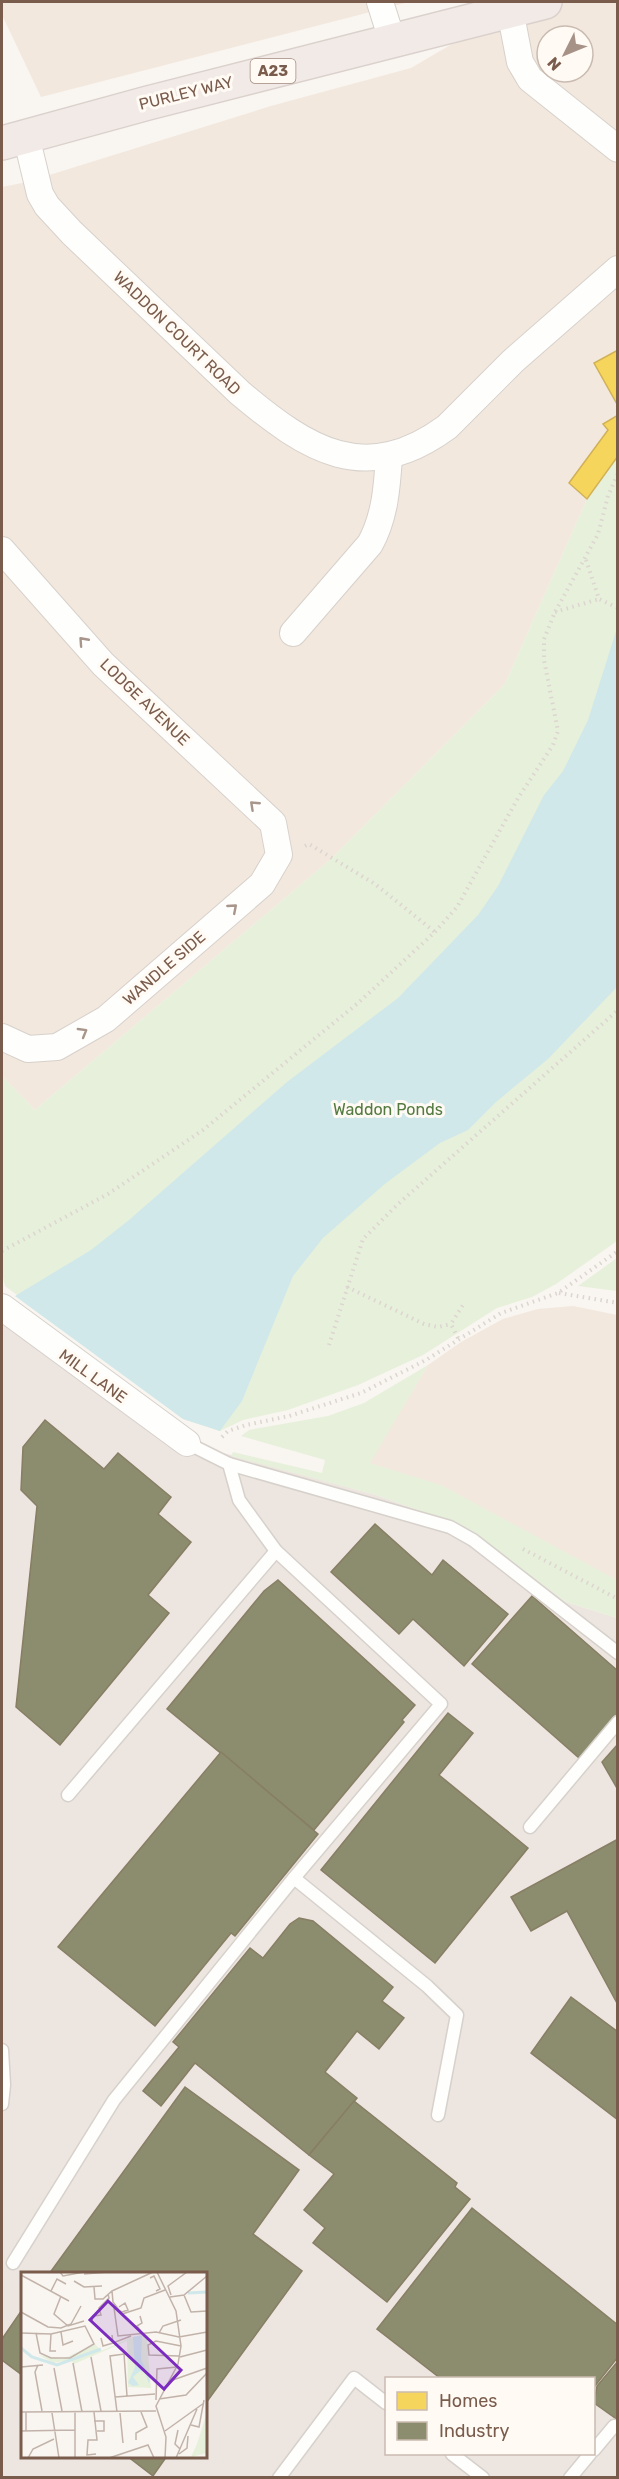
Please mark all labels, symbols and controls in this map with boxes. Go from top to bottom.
north arrow [535,24,595,84]
text: N [544,53,565,75]
road number: A23 [250,59,296,83]
street label: PURLEY WAY [137,72,235,114]
street label: WADDON COURT ROAD [109,267,245,399]
one-way arrow [79,637,90,648]
street label: LODGE AVENUE [96,655,194,749]
one-way arrow [250,802,261,813]
one-way arrow [227,905,238,916]
street label: WANDLE SIDE [119,927,209,1009]
one-way arrow [77,1027,87,1039]
park label: Waddon Ponds [333,1100,443,1119]
street label: MILL LANE [55,1345,131,1407]
inset map [21,2272,207,2458]
legend [385,2377,595,2455]
text: Homes [439,2390,497,2412]
text: Industry [439,2420,509,2442]

